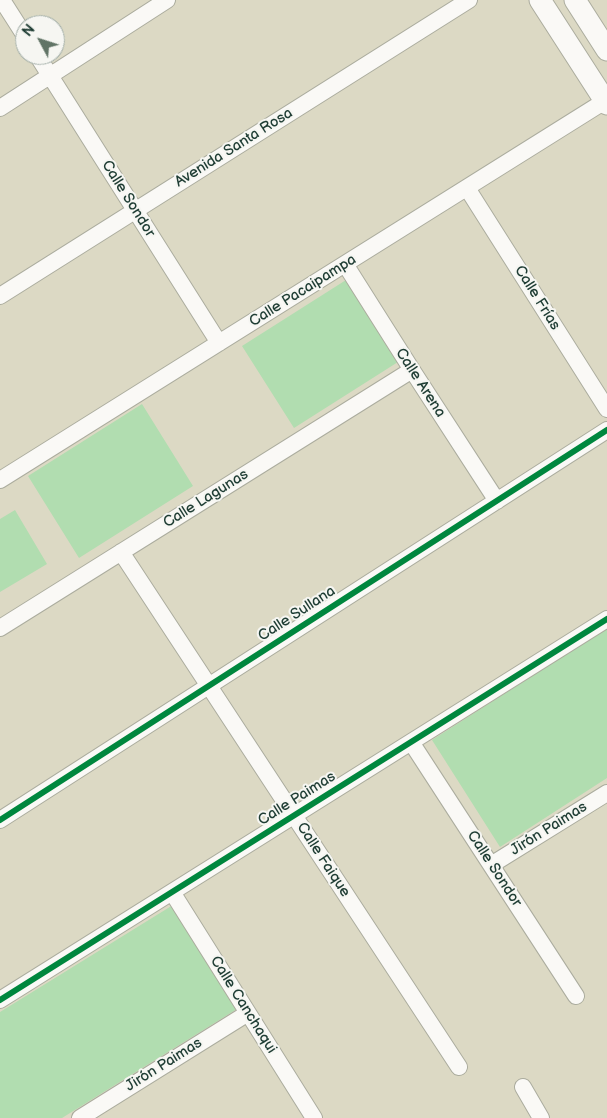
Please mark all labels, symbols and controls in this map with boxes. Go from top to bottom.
north arrow [15,15,65,65]
text: N [19,21,39,40]
street label: Avenida Santa Rosa [172,104,296,192]
street label: Calle Sondor [97,157,159,241]
street label: Calle Pacaipampa [246,251,360,331]
street label: Calle Frías [510,262,564,334]
street label: Calle Arena [391,345,449,421]
street label: Calle Lagunas [160,466,252,532]
street label: Calle Sullana [255,582,339,646]
street label: Calle Paimas [255,768,339,830]
street label: Jirón Paimas [507,798,591,860]
street label: Calle Faique [292,819,354,901]
street label: Calle Sondor [463,828,525,910]
street label: Calle Canchaqui [206,953,280,1057]
street label: Jirón Paimas [122,1034,206,1096]

